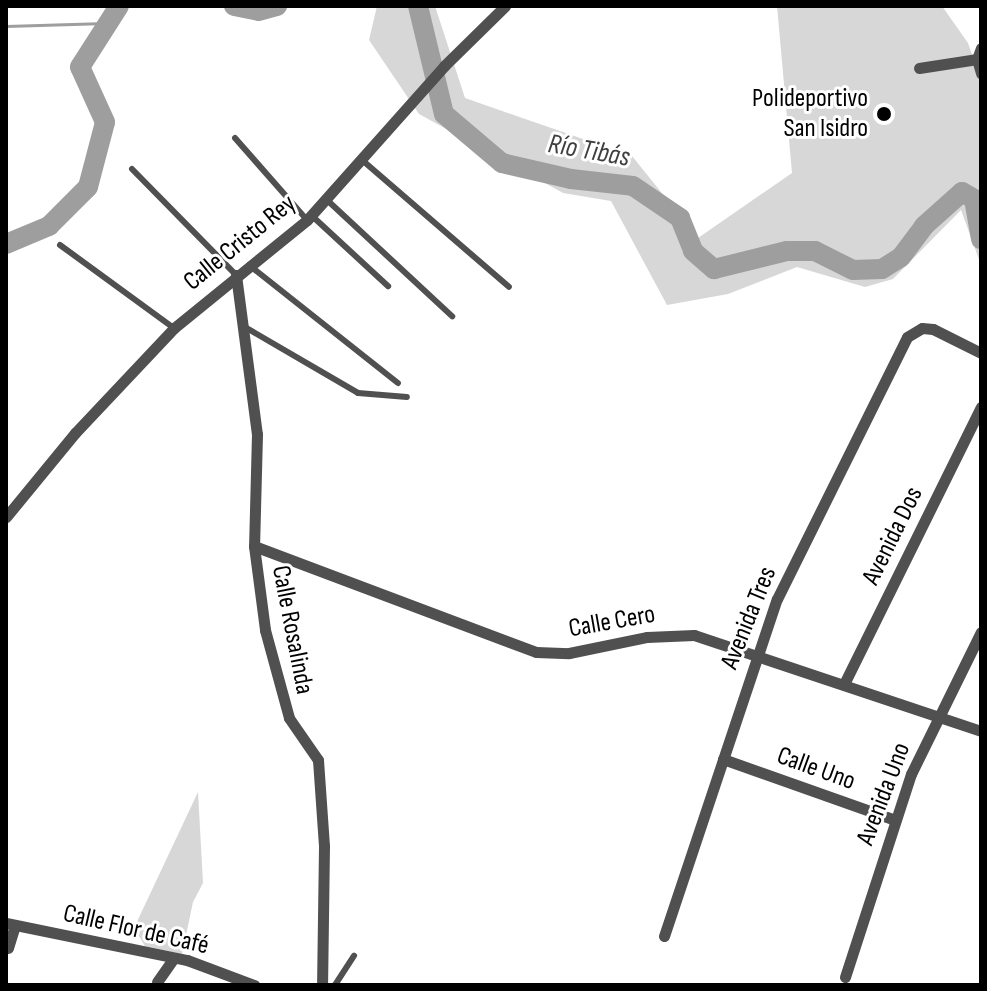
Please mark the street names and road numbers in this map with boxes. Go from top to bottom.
street label: Calle Cristo Rey [178,188,302,298]
street label: Avenida Dos [856,482,930,590]
street label: Avenida Tres [714,562,784,674]
street label: Calle Rosalinda [264,563,320,697]
street label: Calle Cero [566,599,658,645]
street label: Avenida Uno [850,739,918,849]
street label: Calle Uno [773,740,859,798]
street label: Calle Flor de Café [60,898,212,962]

